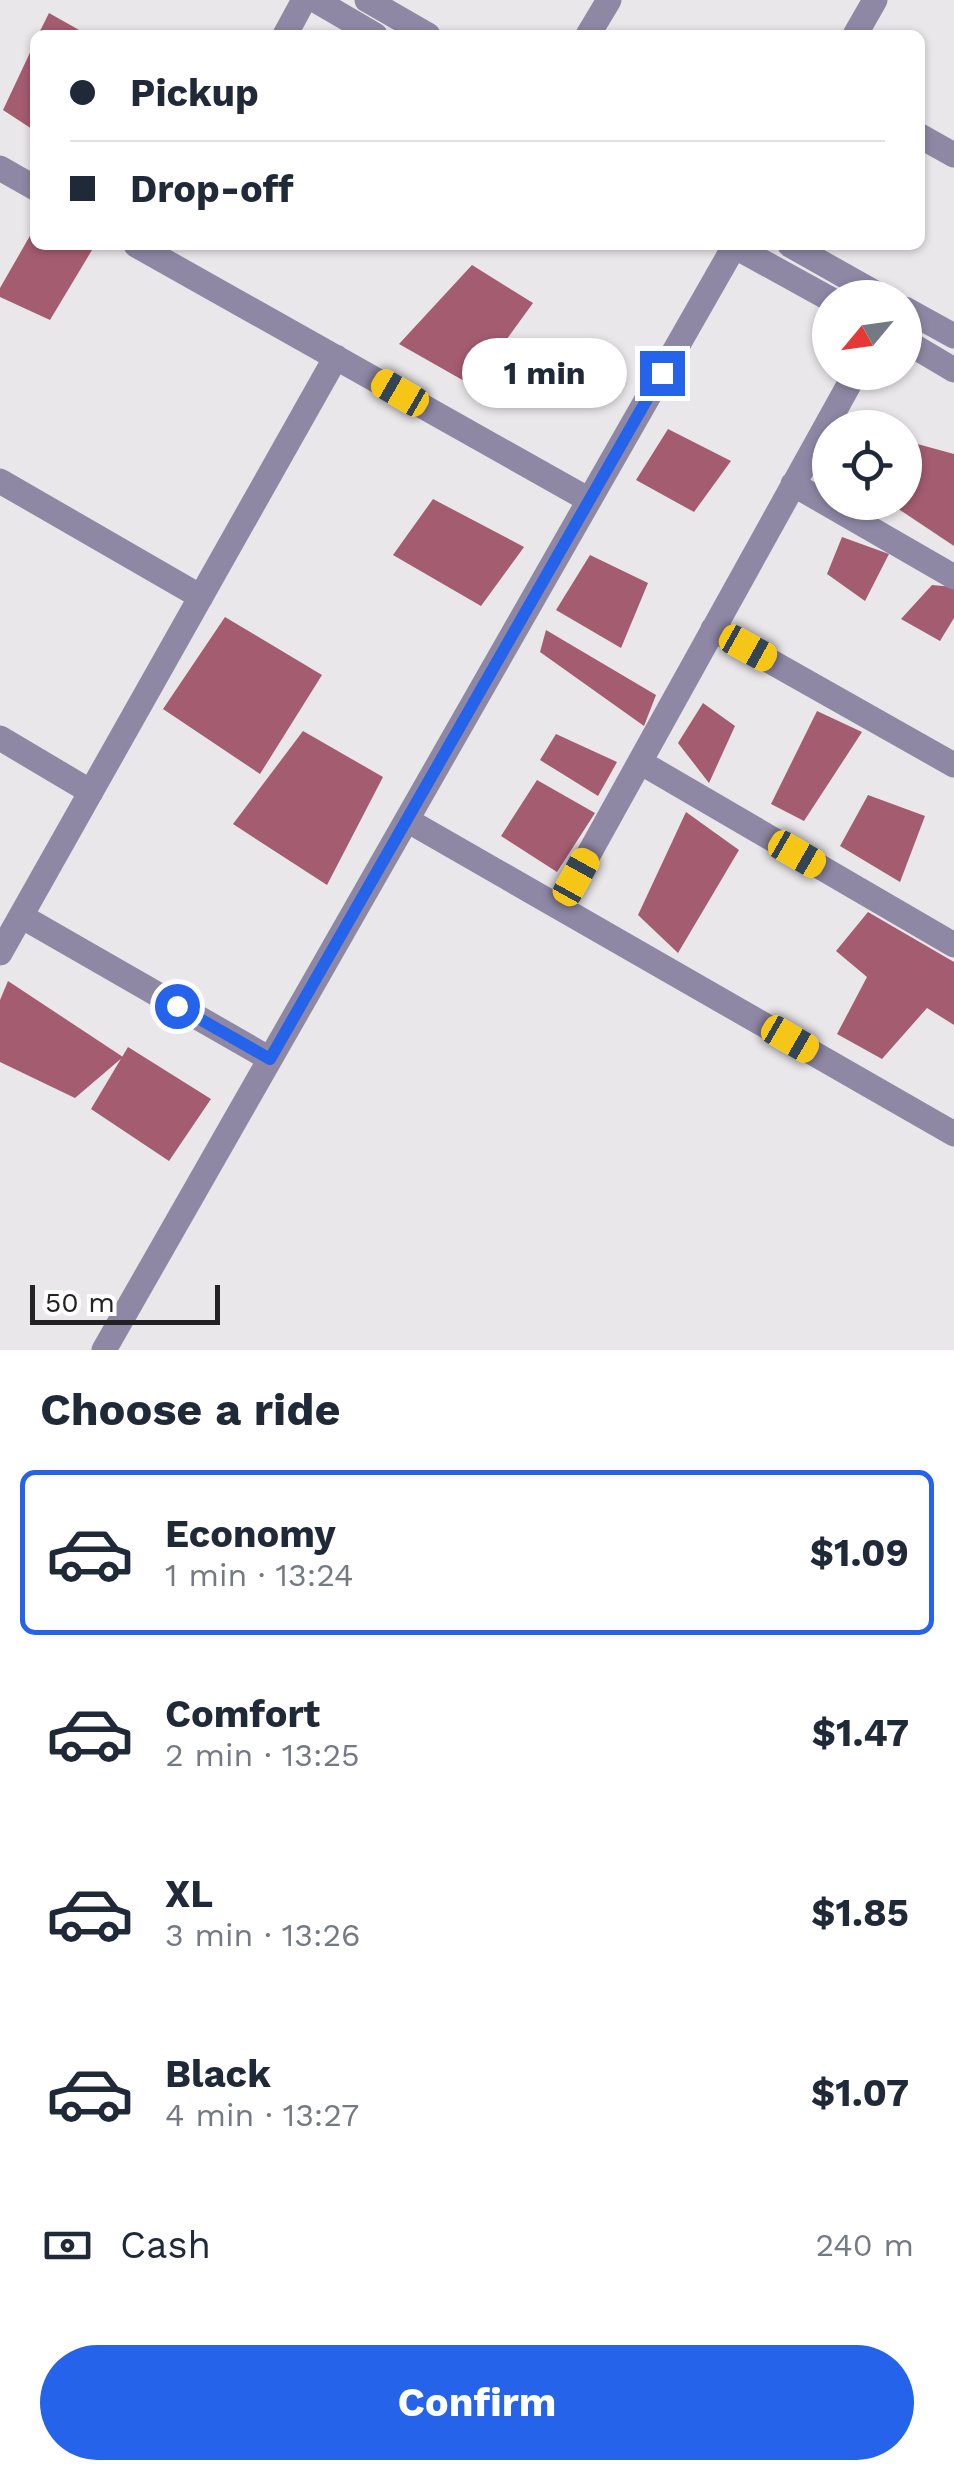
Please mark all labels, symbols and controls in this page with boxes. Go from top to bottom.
text: Pickup [130,71,259,115]
text: Drop-off [130,167,294,211]
north arrow [812,280,922,390]
map controls [812,280,922,520]
callout: 1 min [462,338,627,408]
route end [640,351,685,396]
text: 1 min [503,354,586,392]
car [367,365,433,421]
button: locate [812,410,922,520]
car [714,620,782,676]
car [764,826,830,882]
car [548,843,604,911]
route start [155,984,200,1029]
car [757,1011,823,1067]
scale bar [30,1280,220,1324]
text: 50 m [45,1286,115,1319]
text: Choose a ride [40,1383,340,1436]
icon: car [45,1508,135,1598]
text: Economy [165,1512,336,1556]
text: $1.09 [810,1531,909,1575]
text: 1 min · 13:24 [165,1556,353,1594]
icon: car [45,1688,135,1778]
text: Comfort [165,1692,320,1736]
text: $1.47 [812,1711,909,1755]
text: 2 min · 13:25 [165,1736,360,1774]
icon: car [45,1868,135,1958]
text: XL [165,1872,213,1916]
text: $1.85 [811,1891,909,1935]
text: 3 min · 13:26 [165,1916,361,1954]
icon: car [45,2048,135,2138]
text: Black [165,2052,271,2096]
text: $1.07 [811,2071,909,2115]
text: 4 min · 13:27 [165,2096,359,2134]
icon: cash [40,2218,95,2273]
text: Cash [120,2223,211,2267]
text: 240 m [815,2226,914,2264]
button: Confirm [40,2345,914,2460]

